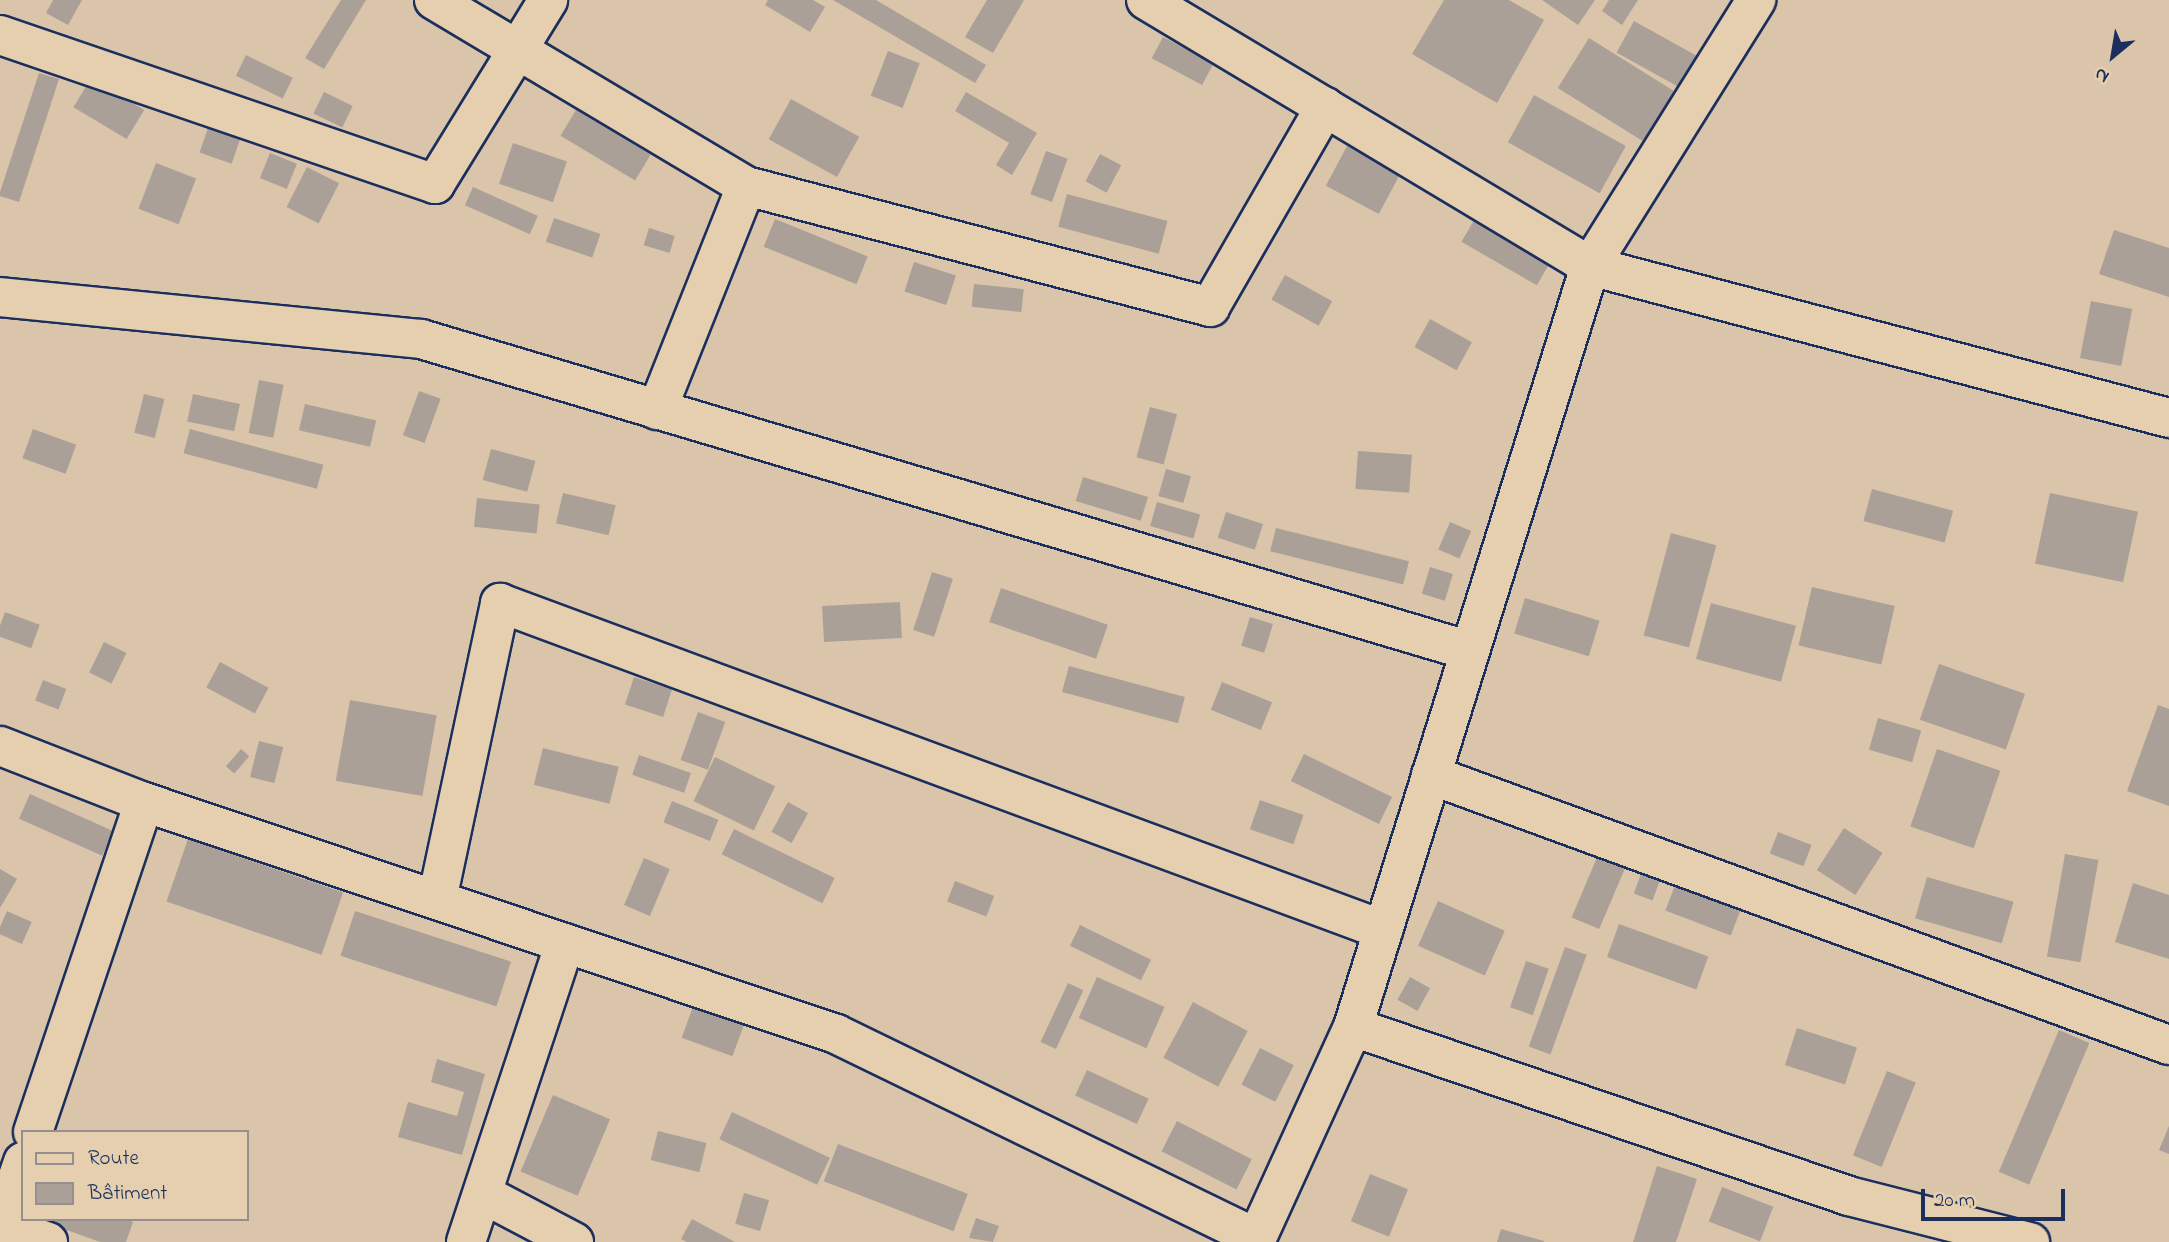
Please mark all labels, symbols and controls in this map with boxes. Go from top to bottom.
north arrow [2078,21,2148,91]
text: N [2090,60,2115,90]
legend [21,1130,248,1221]
text: Route [88,1144,139,1174]
scale bar [1924,1176,2068,1220]
text: Bâtiment [88,1179,167,1209]
text: 20 m [1934,1186,1975,1216]

